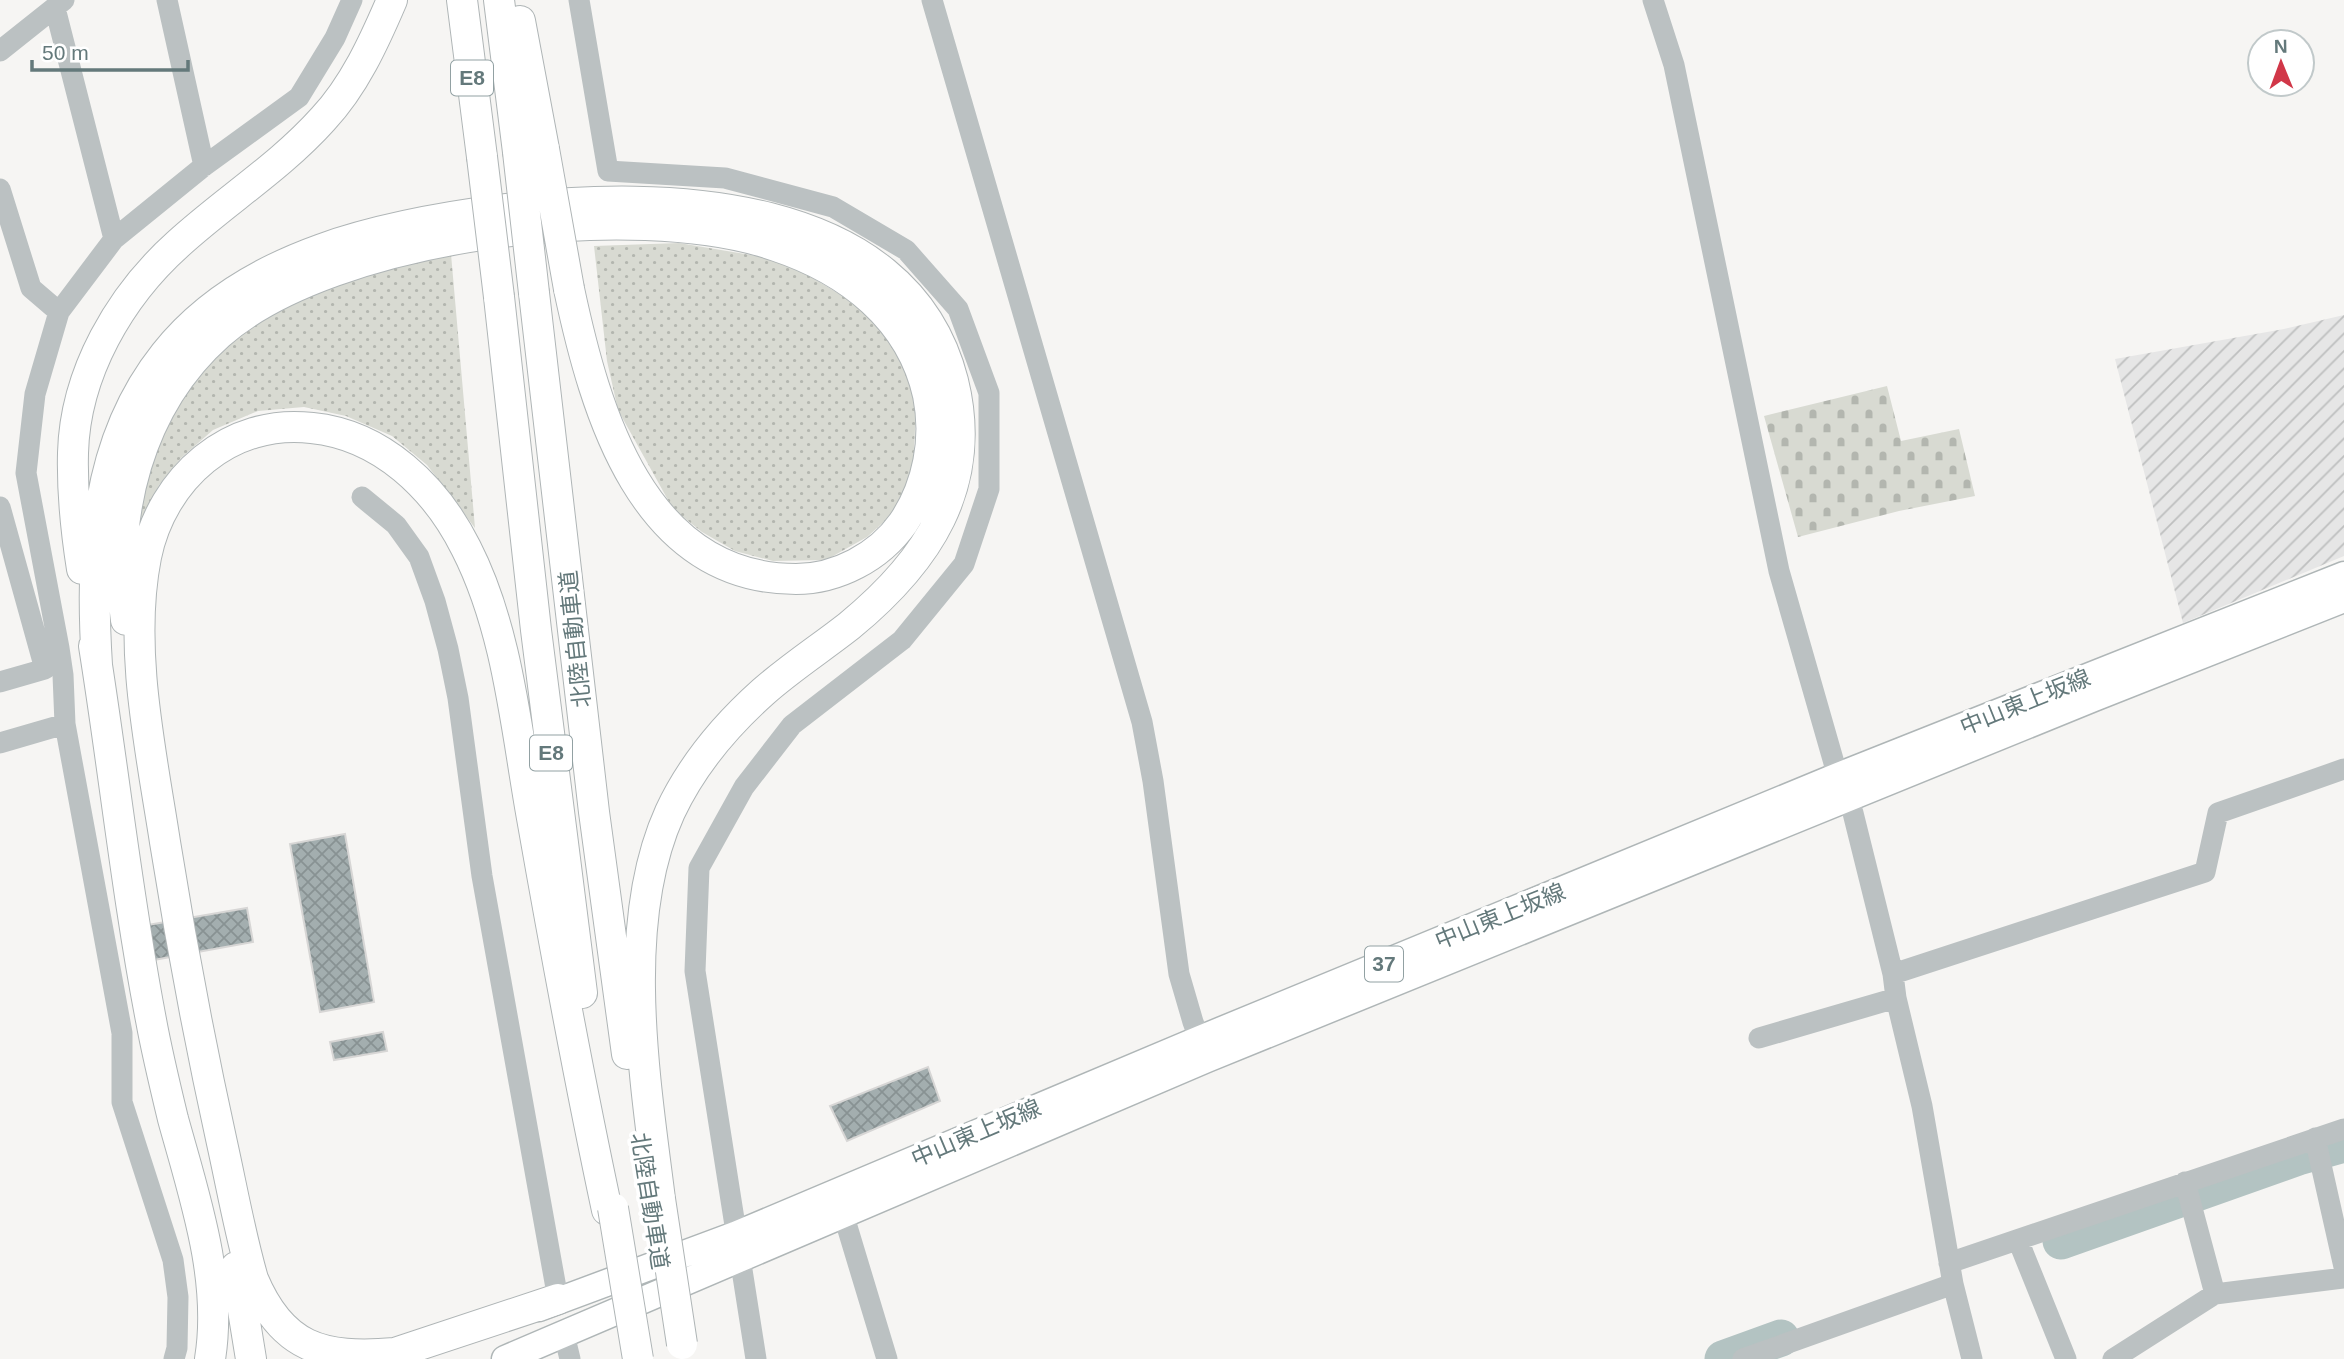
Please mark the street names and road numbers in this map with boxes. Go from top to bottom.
road number: E8 [451,60,493,96]
street label: 北陸自動車道 [555,569,595,709]
street label: 中山東上坂線 [1956,664,2094,740]
road number: E8 [530,736,572,770]
street label: 中山東上坂線 [1431,878,1569,954]
road number: 37 [1365,946,1403,982]
street label: 中山東上坂線 [907,1094,1045,1172]
street label: 北陸自動車道 [626,1131,674,1271]

